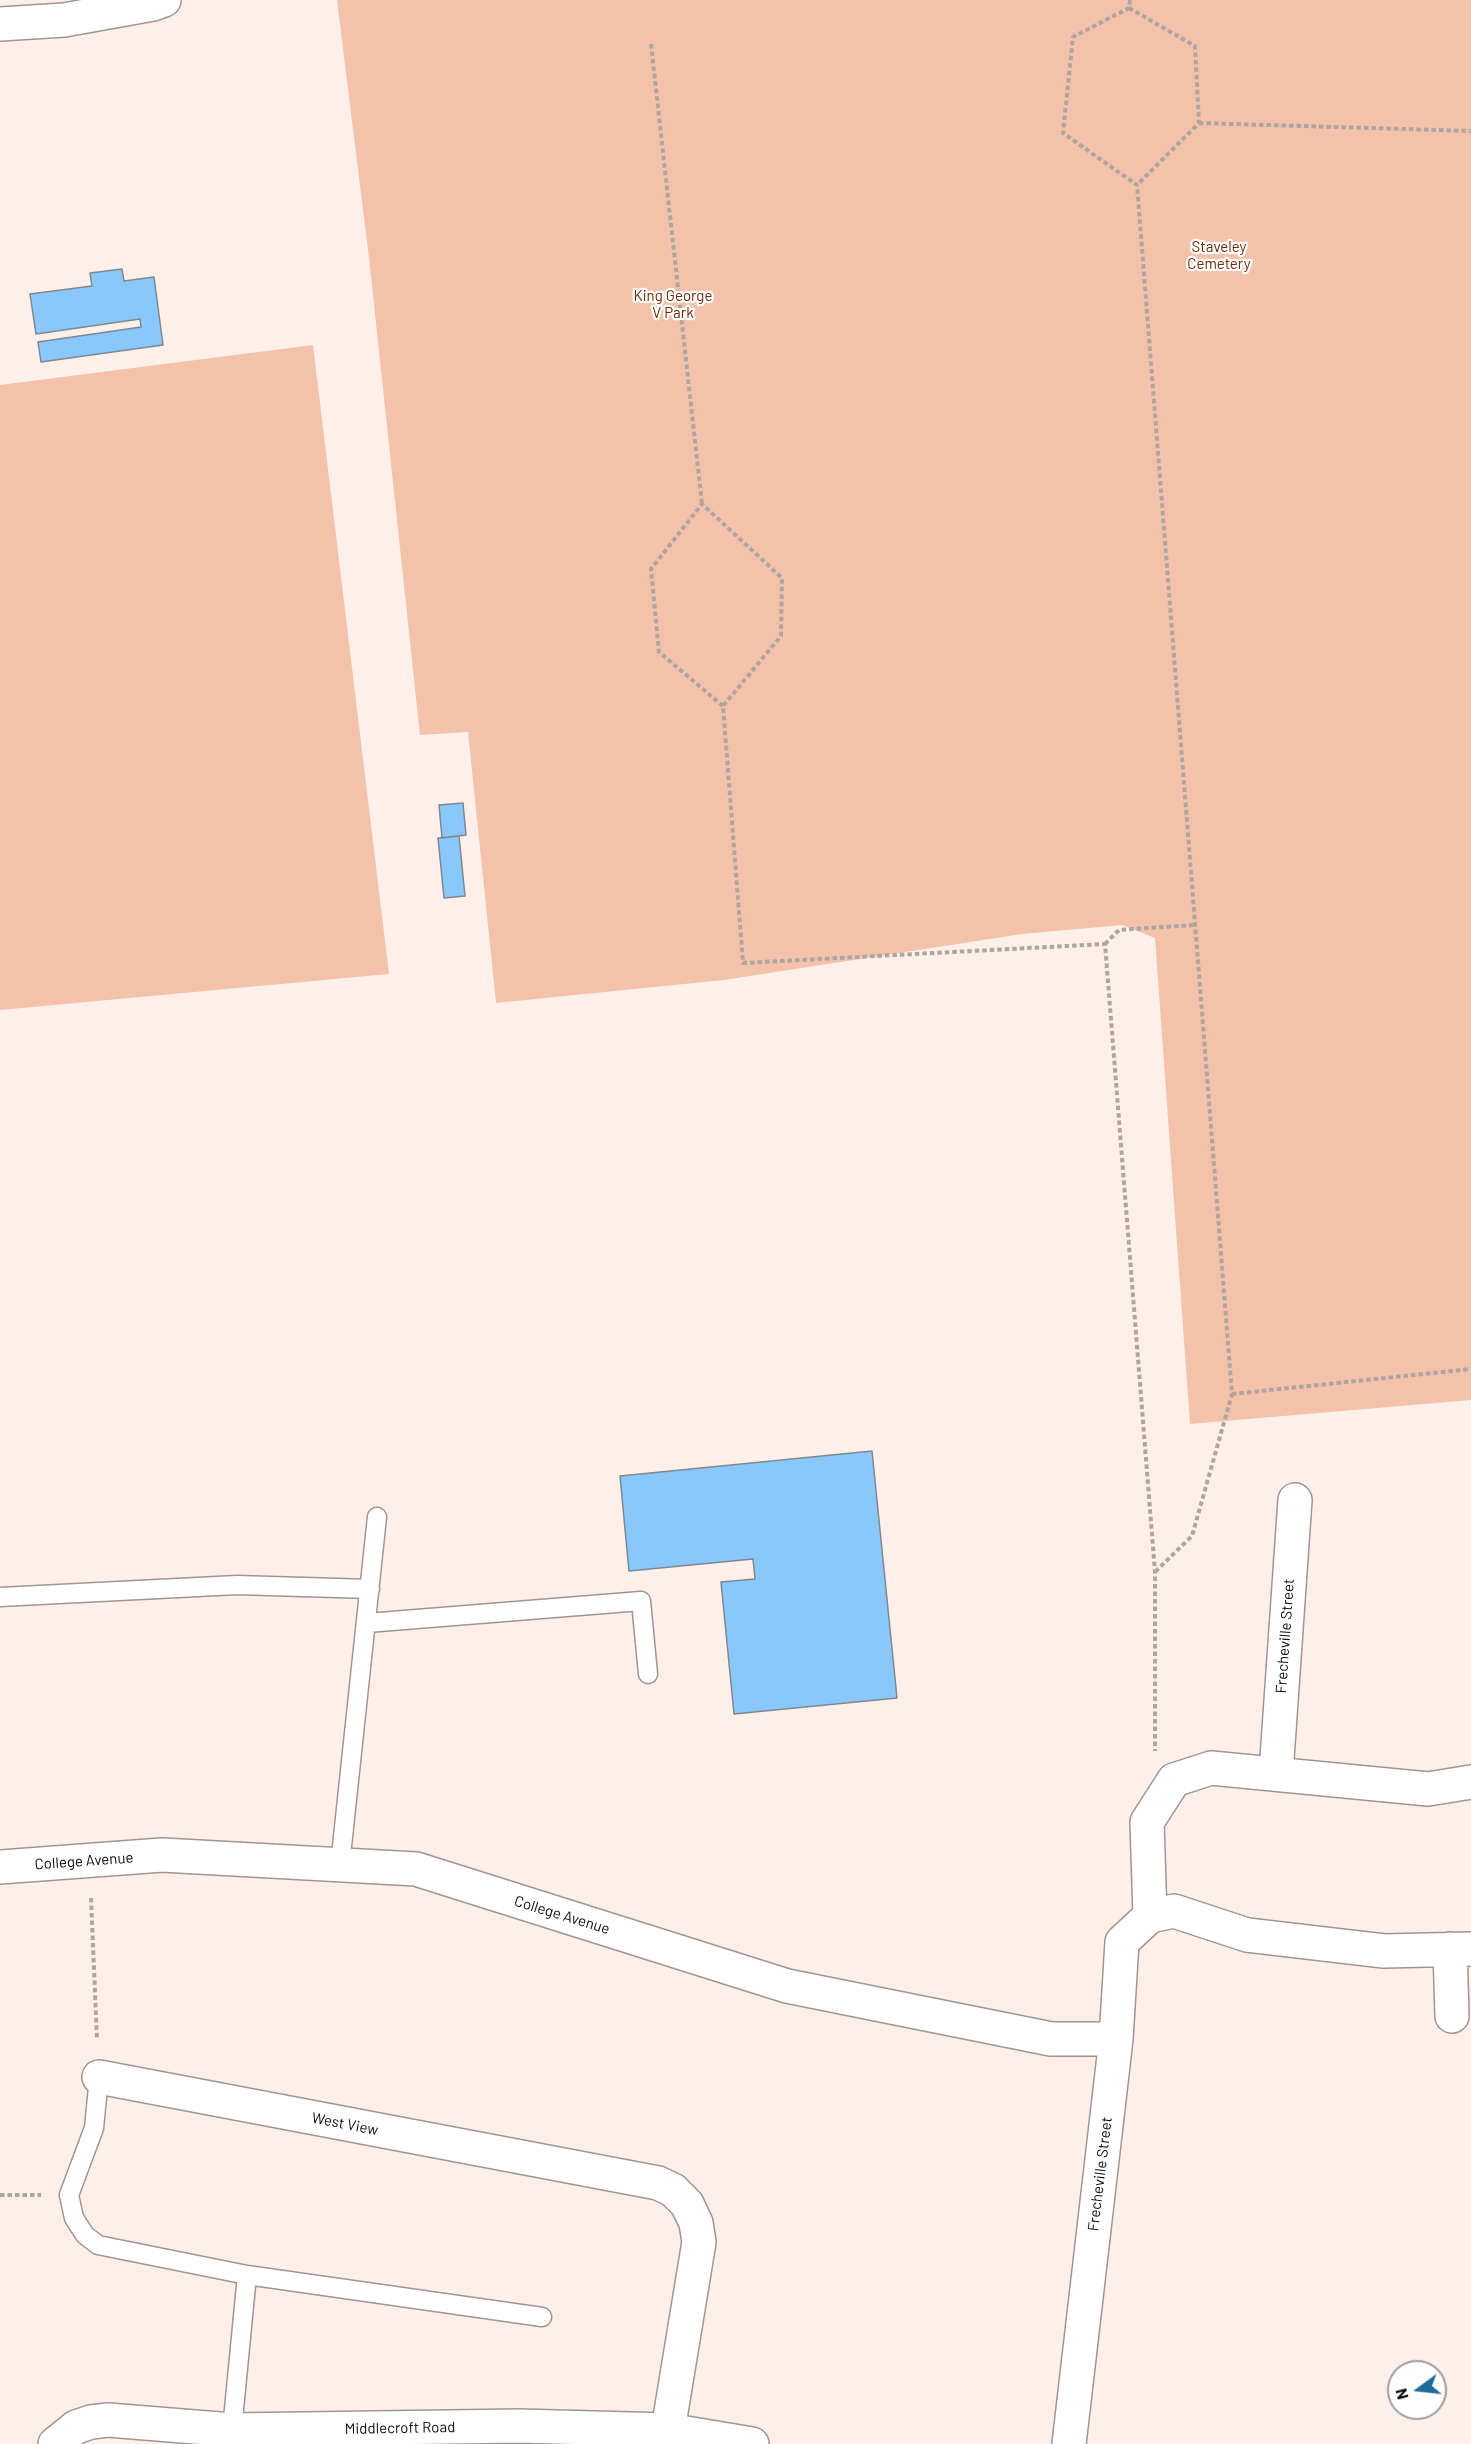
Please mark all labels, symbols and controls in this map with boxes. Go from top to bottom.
park label: Staveley Cemetery [1187,238,1251,273]
park label: King George V Park [634,287,712,322]
street label: Frecheville Street [1272,1578,1298,1694]
street label: College Avenue [34,1849,134,1873]
street label: College Avenue [512,1892,612,1938]
street label: West View [310,2109,380,2139]
street label: Frecheville Street [1084,2116,1116,2232]
north arrow [1387,2360,1447,2420]
text: N [1391,2387,1412,2402]
street label: Middlecroft Road [345,2418,455,2438]

